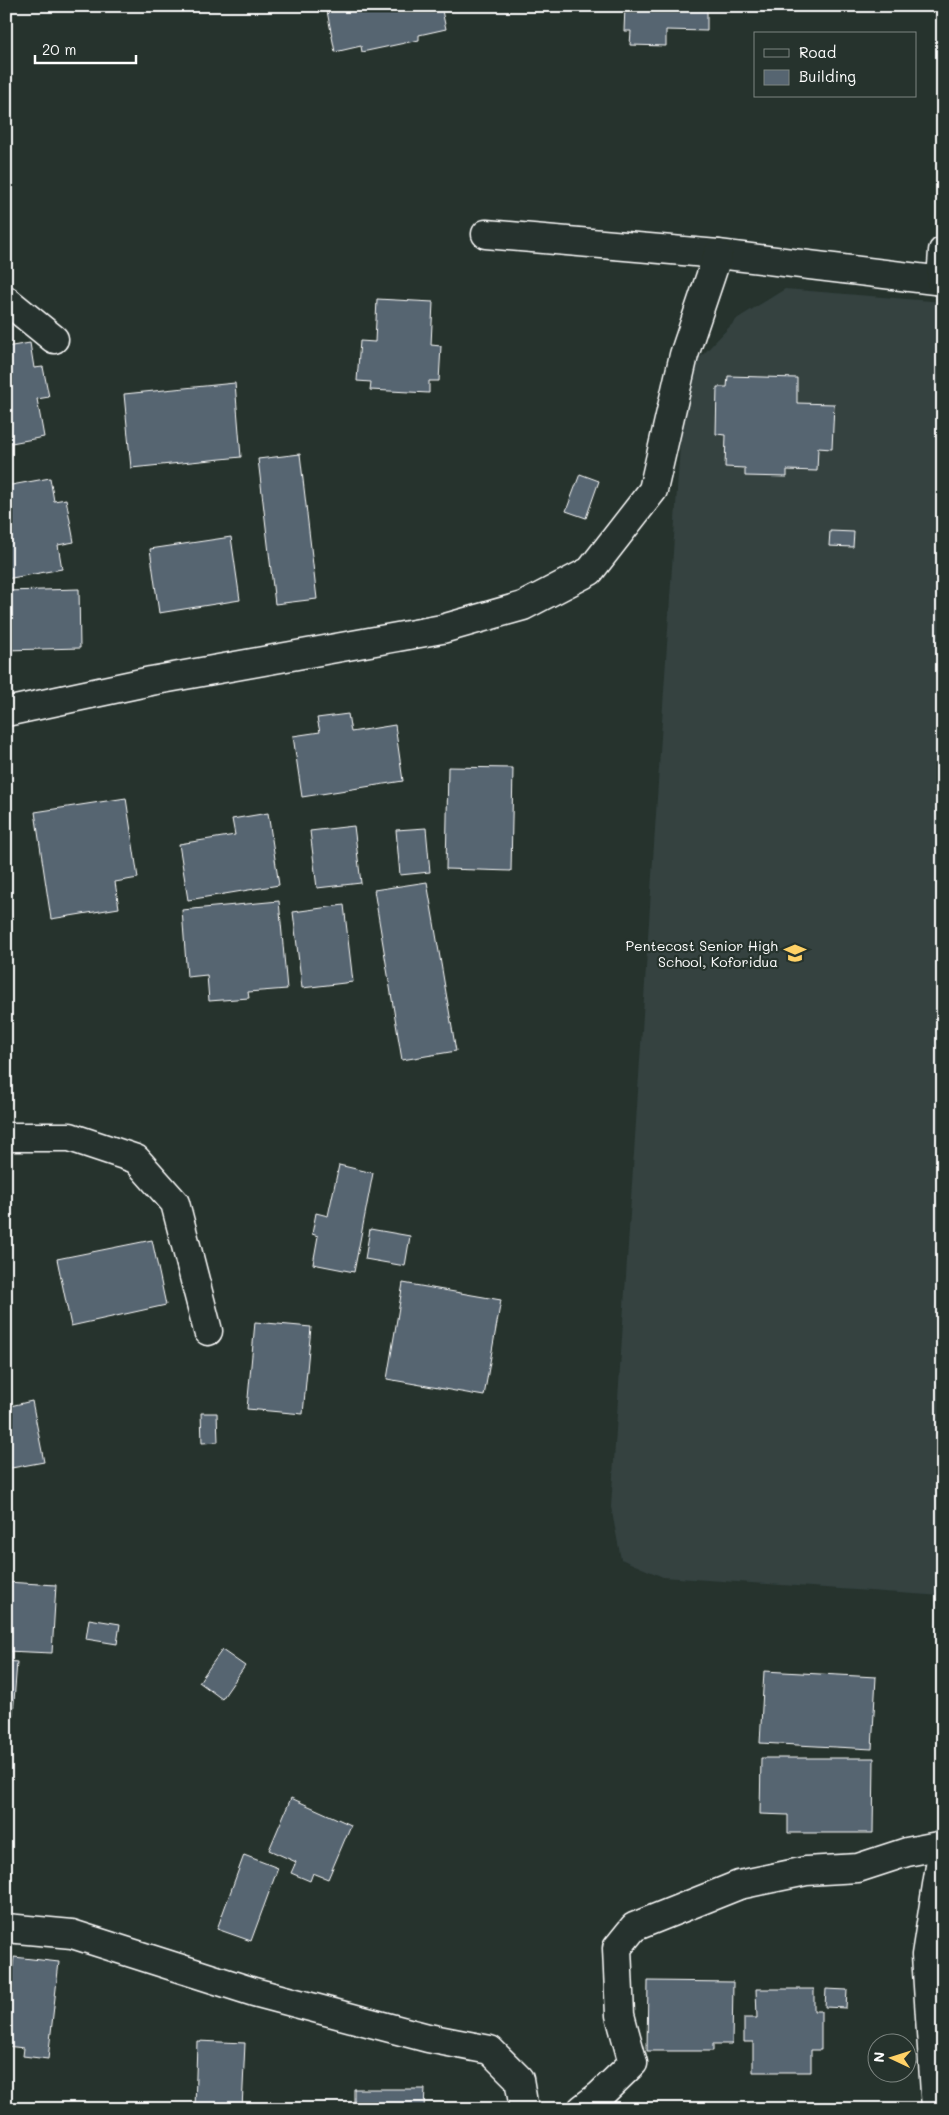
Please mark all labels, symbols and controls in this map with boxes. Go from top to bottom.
scale bar [35,32,136,64]
legend [754,32,916,98]
text: 20 m [42,39,76,59]
text: Road [799,42,836,62]
text: Building [799,66,856,86]
place label: Pentecost Senior High School, Koforidua [626,936,778,971]
school or university icon: Pentecost Senior High School, Koforidua [782,940,808,966]
north arrow [866,2032,916,2082]
text: N [869,2051,888,2063]

